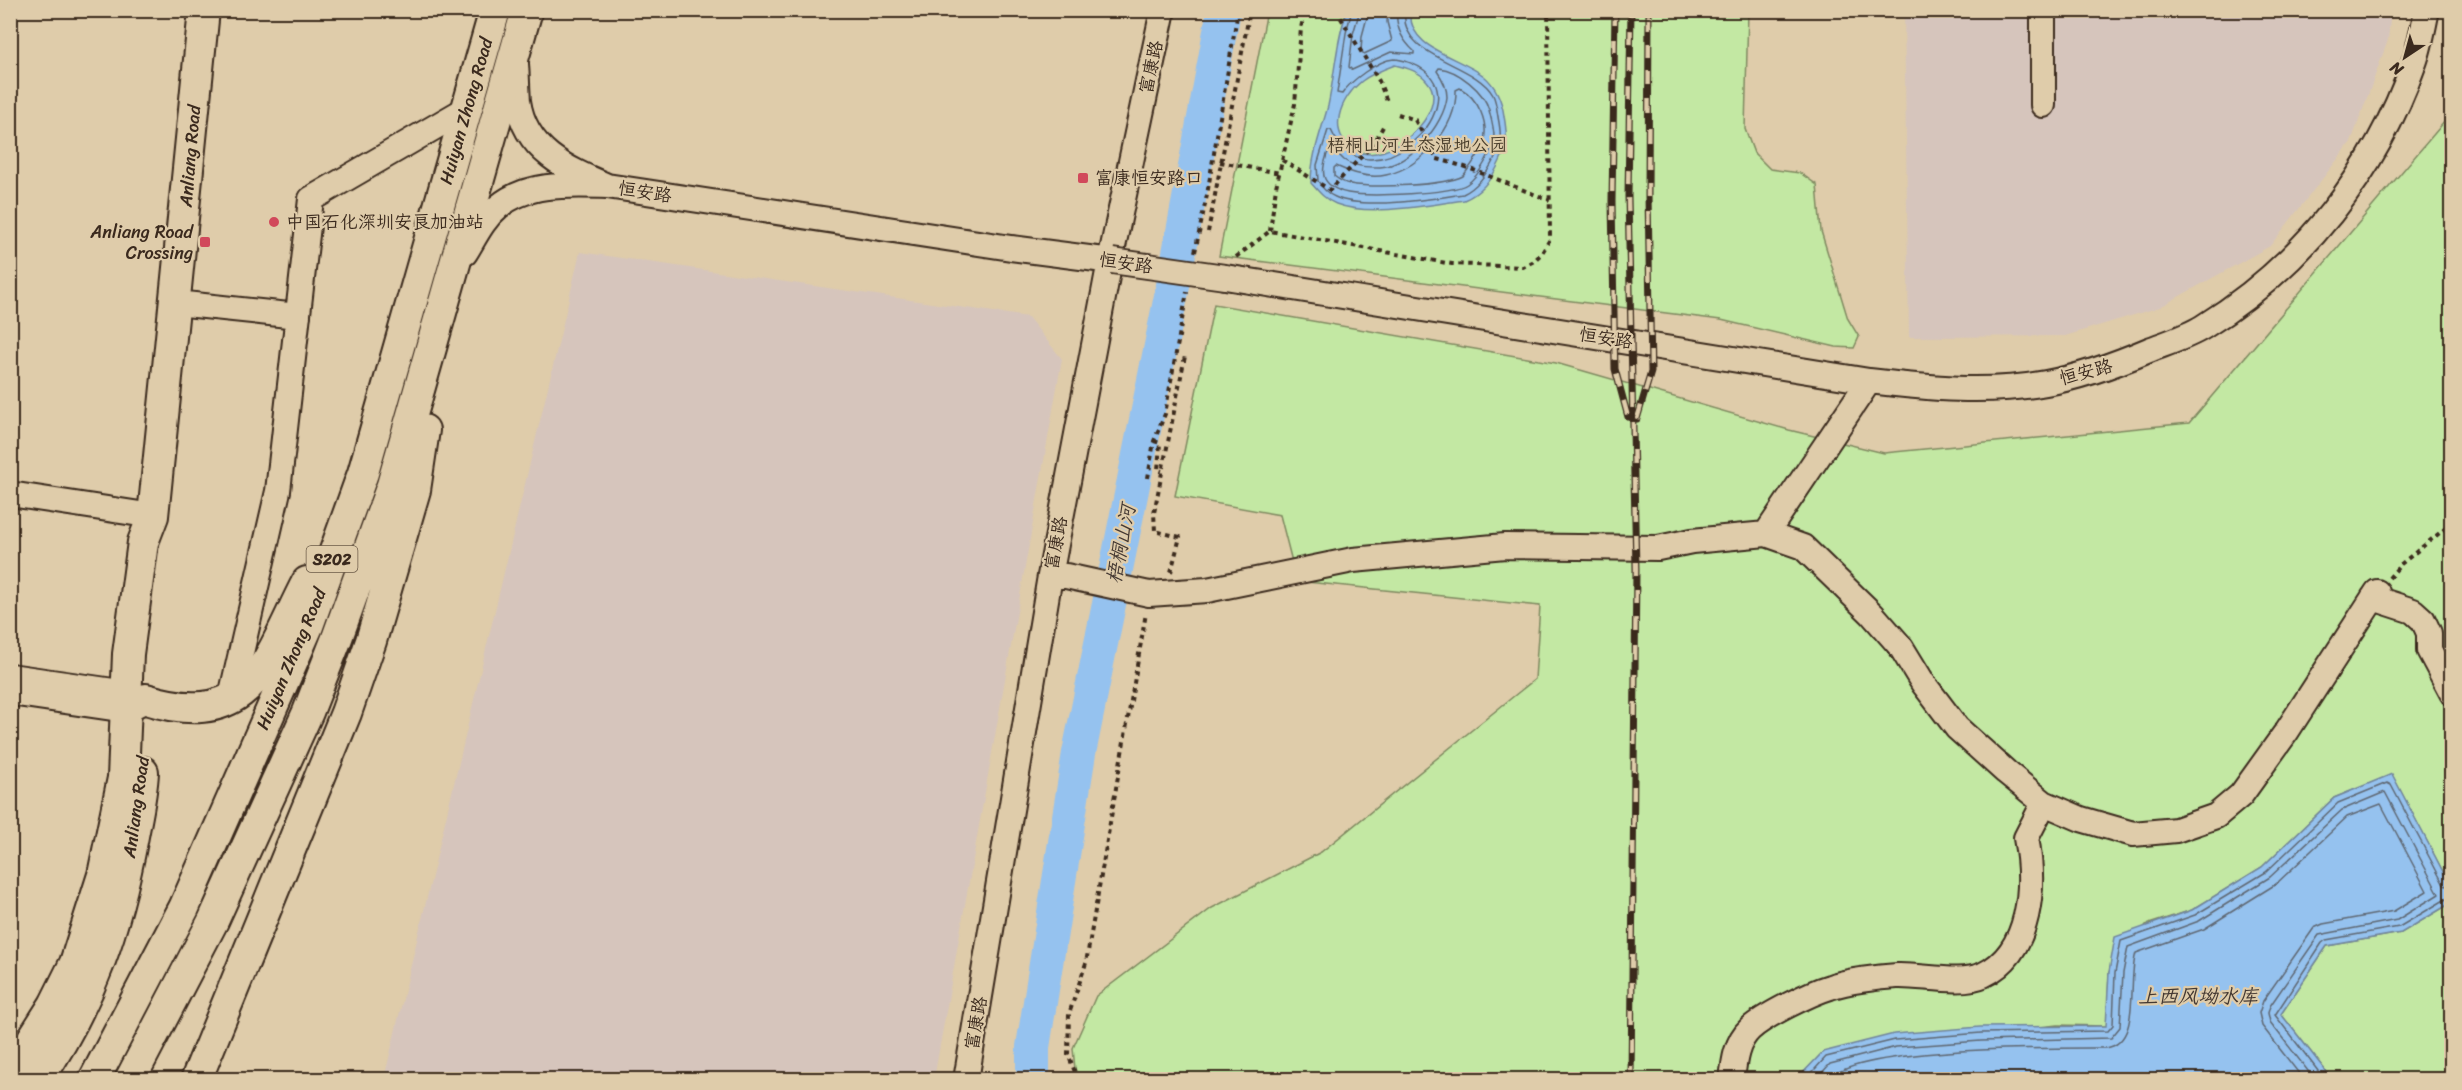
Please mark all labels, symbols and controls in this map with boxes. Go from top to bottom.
north arrow [2375,27,2435,87]
street label: Huiyan Zhong Road [430,32,503,188]
street label: 富康路 [1130,37,1172,97]
text: N [2383,53,2410,84]
street label: Anliang Road [170,102,211,209]
park label: 梧桐山河生态湿地公园 [1327,129,1507,161]
place label: 富康恒安路口 [1095,162,1203,194]
marker: 富康恒安路口 [1076,171,1090,185]
street label: 恒安路 [616,172,674,212]
place label: 中国石化深圳安良加油站 [286,206,484,238]
marker: 中国石化深圳安良加油站 [267,215,281,229]
place label: Anliang Road Crossing [89,216,195,269]
marker: Anliang Road Crossing [198,235,212,249]
street label: 恒安路 [1097,243,1155,283]
street label: 恒安路 [1577,318,1635,358]
street label: 恒安路 [2056,350,2116,394]
water label: 梧桐山河 [1096,498,1146,587]
street label: 富康路 [1035,513,1077,573]
road number: S202 [306,546,358,572]
street label: Huiyan Zhong Road [247,582,336,735]
street label: Anliang Road [113,753,159,861]
water label: 上西风坳水库 [2138,979,2260,1014]
street label: 富康路 [956,994,996,1052]

